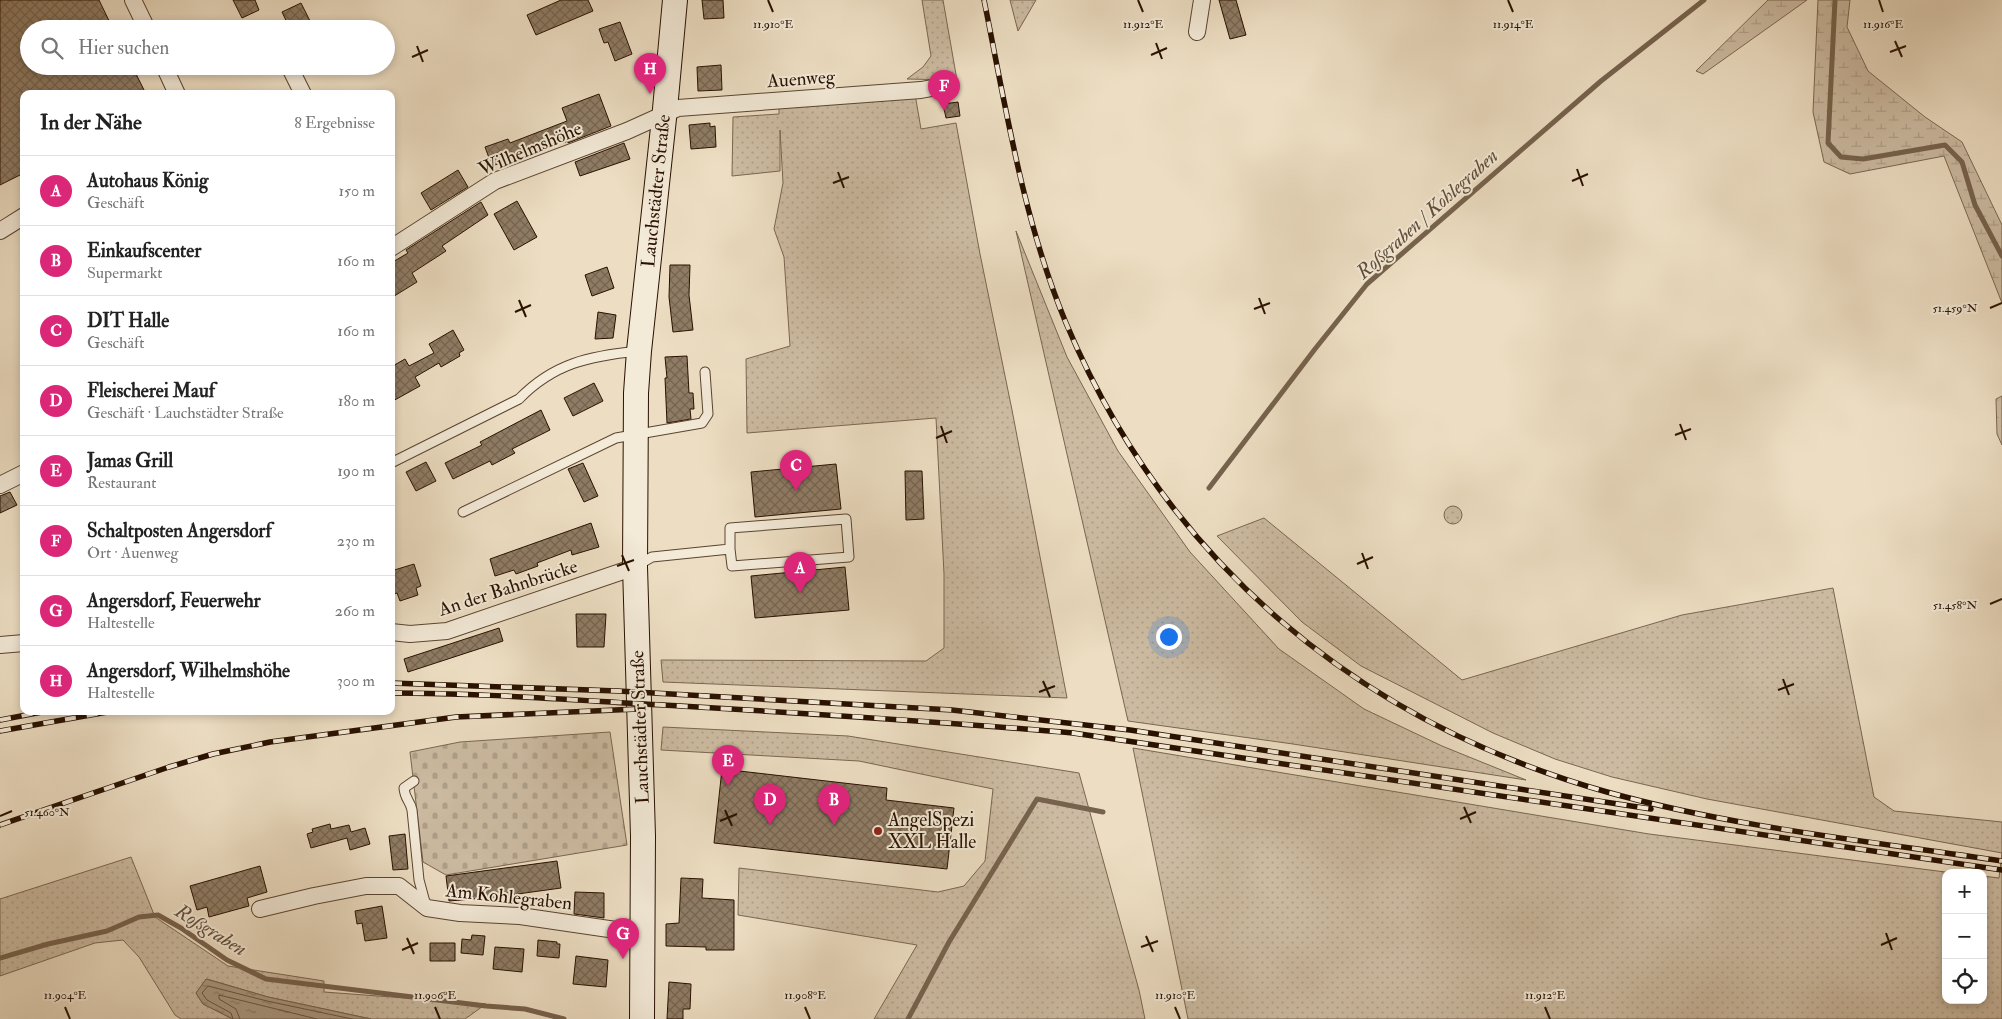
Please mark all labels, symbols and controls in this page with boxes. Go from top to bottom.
text: 11.910°E [753,17,793,32]
text: 11.912°E [1123,17,1163,32]
text: 11.914°E [1493,17,1534,32]
text: 11.916°E [1863,17,1903,32]
search box [20,20,395,75]
icon: search [38,34,66,62]
text: Hier suchen [78,36,169,60]
pin: H [634,53,666,94]
street label: Auenweg [765,65,836,93]
pin: F [928,70,960,111]
text: In der Nähe [40,109,142,136]
text: 8 Ergebnisse [294,113,375,133]
street label: Lauchstädter Straße [636,113,676,269]
street label: Wilhelmshöhe [474,116,585,182]
water label: Roßgraben / Kohlegraben [1350,144,1503,285]
text: Autohaus König [87,169,208,193]
text: A [51,181,61,201]
text: 150 m [338,181,375,201]
text: Geschäft [87,193,144,213]
text: Einkaufscenter [87,239,201,263]
text: B [51,251,61,271]
text: 160 m [337,251,375,271]
text: Supermarkt [87,263,162,283]
text: 51.459°N [1933,301,1978,316]
text: DIT Halle [87,309,169,333]
text: C [50,321,62,341]
text: 160 m [337,321,375,341]
text: Geschäft [87,333,144,353]
text: Fleischerei Mauf [87,379,215,403]
text: D [49,391,63,411]
text: 180 m [338,391,375,411]
text: Geschäft · Lauchstädter Straße [87,403,284,423]
text: Jamas Grill [87,449,173,473]
pin: C [780,450,812,491]
text: E [50,461,62,481]
text: 190 m [337,461,375,481]
text: Restaurant [87,473,156,493]
text: Schaltposten Angersdorf [87,519,272,543]
text: F [51,531,61,551]
text: 230 m [337,531,375,551]
text: Ort · Auenweg [87,543,178,563]
pin: A [784,552,816,593]
street label: An der Bahnbrücke [435,554,581,622]
text: Angersdorf, Feuerwehr [87,589,261,613]
text: 51.458°N [1933,598,1977,613]
text: G [49,601,63,621]
text: 260 m [335,601,375,621]
text: Haltestelle [87,613,155,633]
your location [1156,624,1182,650]
street label: Lauchstädter Straße [625,650,655,804]
text: Angersdorf, Wilhelmshöhe [87,659,290,683]
text: H [49,671,63,691]
text: 300 m [337,671,375,691]
text: Haltestelle [87,683,155,703]
pin: E [712,745,744,786]
pin: D [754,784,786,825]
pin: B [818,784,850,825]
text: 51.460°N [24,805,70,820]
place label: AngelSpezi XXL Halle [887,808,976,854]
marker: AngelSpezi XXL Halle [872,825,884,837]
map controls [1942,869,1987,1004]
button: + [1942,869,1987,914]
street label: Am Kohlegraben [444,878,574,916]
water label: Roßgraben [170,898,251,962]
button: − [1942,914,1987,959]
pin: G [607,918,639,959]
button: locate [1942,959,1987,1004]
text: 11.904°E [44,988,87,1003]
text: 11.906°E [414,988,456,1003]
text: 11.908°E [784,988,826,1003]
text: 11.910°E [1155,988,1195,1003]
text: 11.912°E [1525,988,1565,1003]

